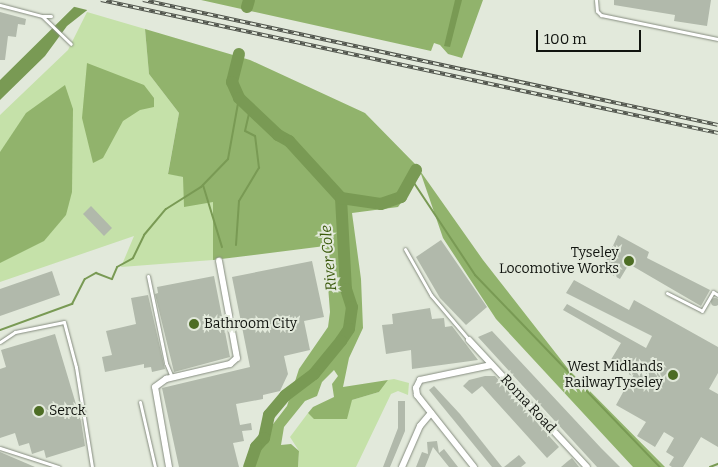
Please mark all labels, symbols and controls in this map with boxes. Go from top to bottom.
scale bar [538,20,643,52]
text: 100 m [544,30,587,48]
water label: River Cole [317,224,341,292]
place label: Tyseley Locomotive Works [499,245,619,278]
marker: Tyseley Locomotive Works [623,255,635,267]
place label: Bathroom City [204,316,297,332]
marker: Bathroom City [188,318,200,330]
place label: West Midlands RailwayTyseley [565,359,663,392]
marker: West Midlands RailwayTyseley [667,369,679,381]
street label: Roma Road [497,371,559,437]
place label: Serck [49,403,86,419]
marker: Serck [33,405,45,417]

